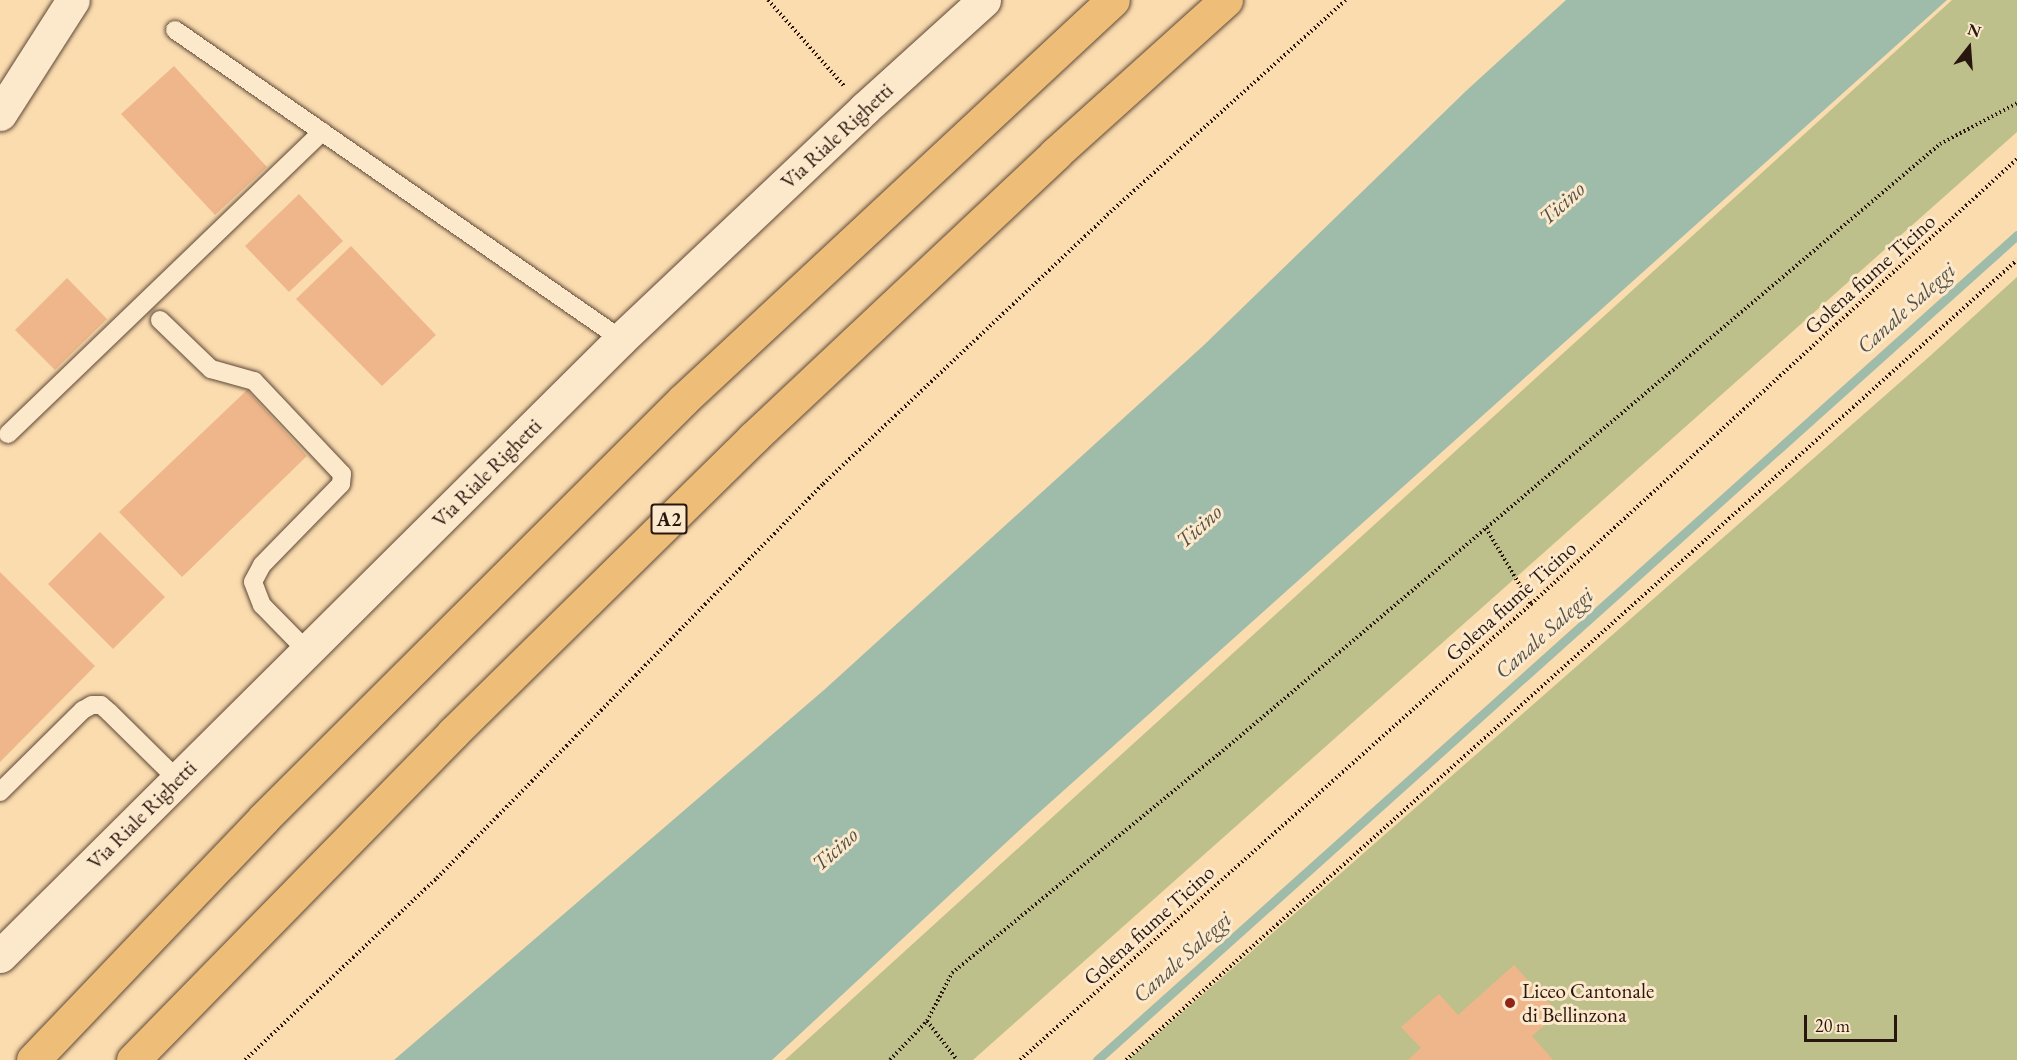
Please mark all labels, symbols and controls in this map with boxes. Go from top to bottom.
north arrow [1939,18,1999,78]
text: N [1965,18,1984,42]
street label: Via Riale Righetti [776,78,898,194]
water label: Ticino [1534,176,1590,230]
street label: Golena fiume Ticino [1799,209,1941,339]
water label: Canale Saleggi [1851,257,1961,359]
street label: Via Riale Righetti [427,413,547,533]
water label: Ticino [1171,499,1227,553]
road number: A2 [650,502,688,536]
street label: Golena fiume Ticino [1440,536,1582,666]
water label: Canale Saleggi [1489,582,1599,684]
street label: Via Riale Righetti [82,755,202,875]
water label: Ticino [807,822,863,876]
street label: Golena fiume Ticino [1078,860,1220,990]
water label: Canale Saleggi [1127,906,1237,1008]
place label: Liceo Cantonale di Bellinzona [1522,978,1654,1028]
marker: Liceo Cantonale di Bellinzona [1503,996,1517,1010]
scale bar [1807,1003,1900,1041]
text: 20 m [1815,1014,1850,1037]

